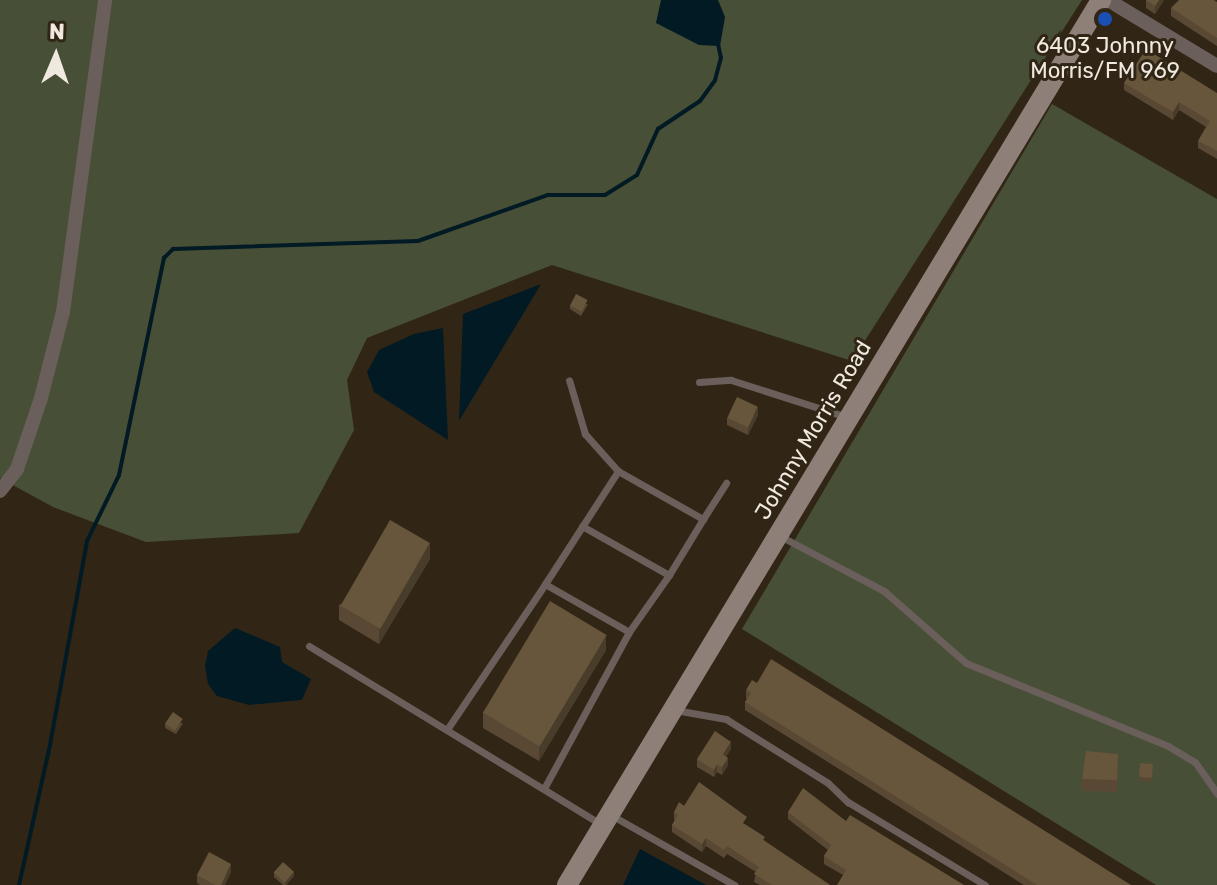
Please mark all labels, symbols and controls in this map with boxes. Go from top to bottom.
marker: 6403 Johnny Morris/FM 969 [1096,10,1114,28]
north arrow [16,16,96,96]
text: N [48,18,65,45]
place label: 6403 Johnny Morris/FM 969 [1030,32,1180,84]
street label: Johnny Morris Road [749,335,877,525]

